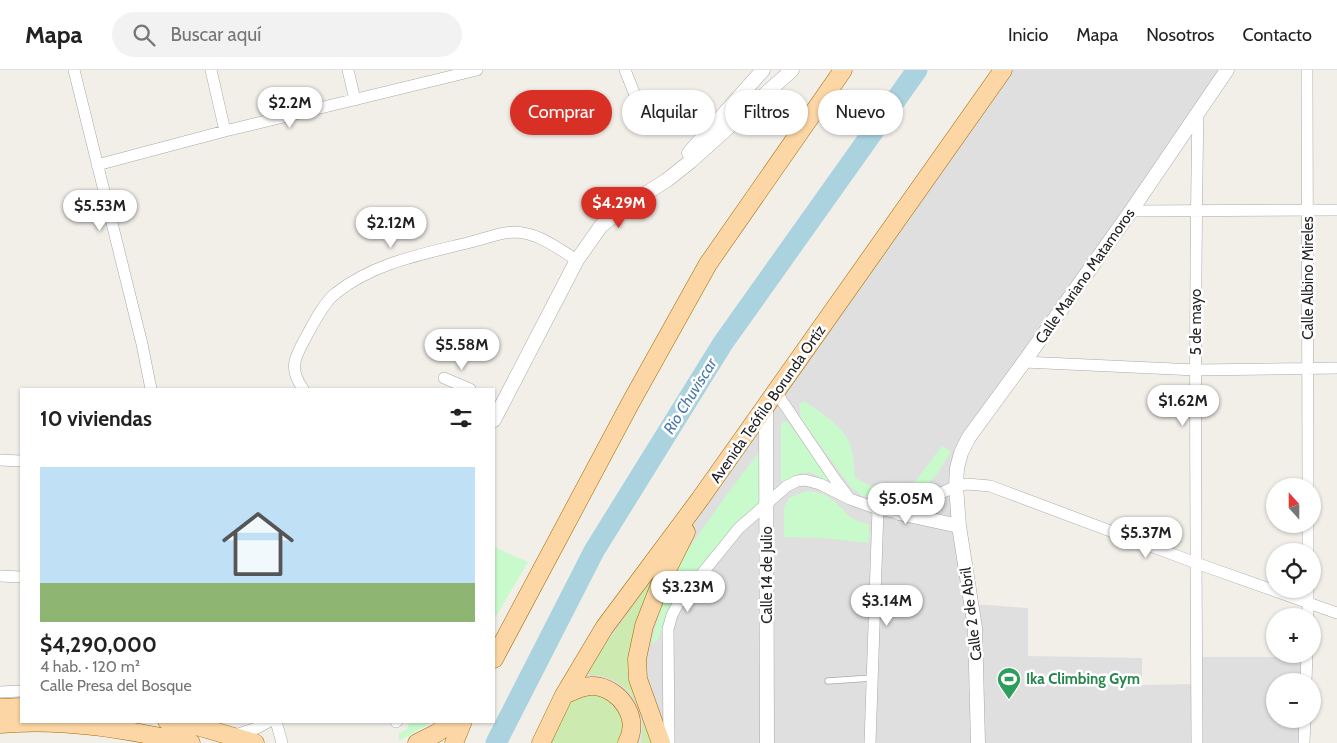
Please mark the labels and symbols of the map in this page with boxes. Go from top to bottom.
pin: $2.2M [255,87,325,129]
pin: $4.29M [578,186,660,229]
pin: $5.53M [59,190,141,232]
street label: Calle Mariano Matamoros [1032,205,1138,347]
pin: $2.12M [350,206,432,249]
street label: Calle Albino Mireles [1299,216,1317,340]
street label: 5 de mayo [1187,289,1205,355]
street label: Avenida Teófilo Borunda Ortíz [707,322,829,486]
pin: $5.58M [421,328,503,371]
water label: Rio Chuviscar [659,354,721,437]
pin: $1.62M [1142,384,1224,427]
north arrow [1266,478,1321,532]
pin: $5.05M [865,482,947,525]
pin: $5.37M [1105,516,1187,559]
street label: Calle 14 de Julio [758,526,776,624]
street label: Calle 2 de Abril [956,566,986,662]
pin: $3.23M [647,570,729,613]
pin: $3.14M [846,584,928,627]
sports icon: Ika Climbing Gym [996,666,1022,700]
place label: Ika Climbing Gym [1026,670,1140,688]

